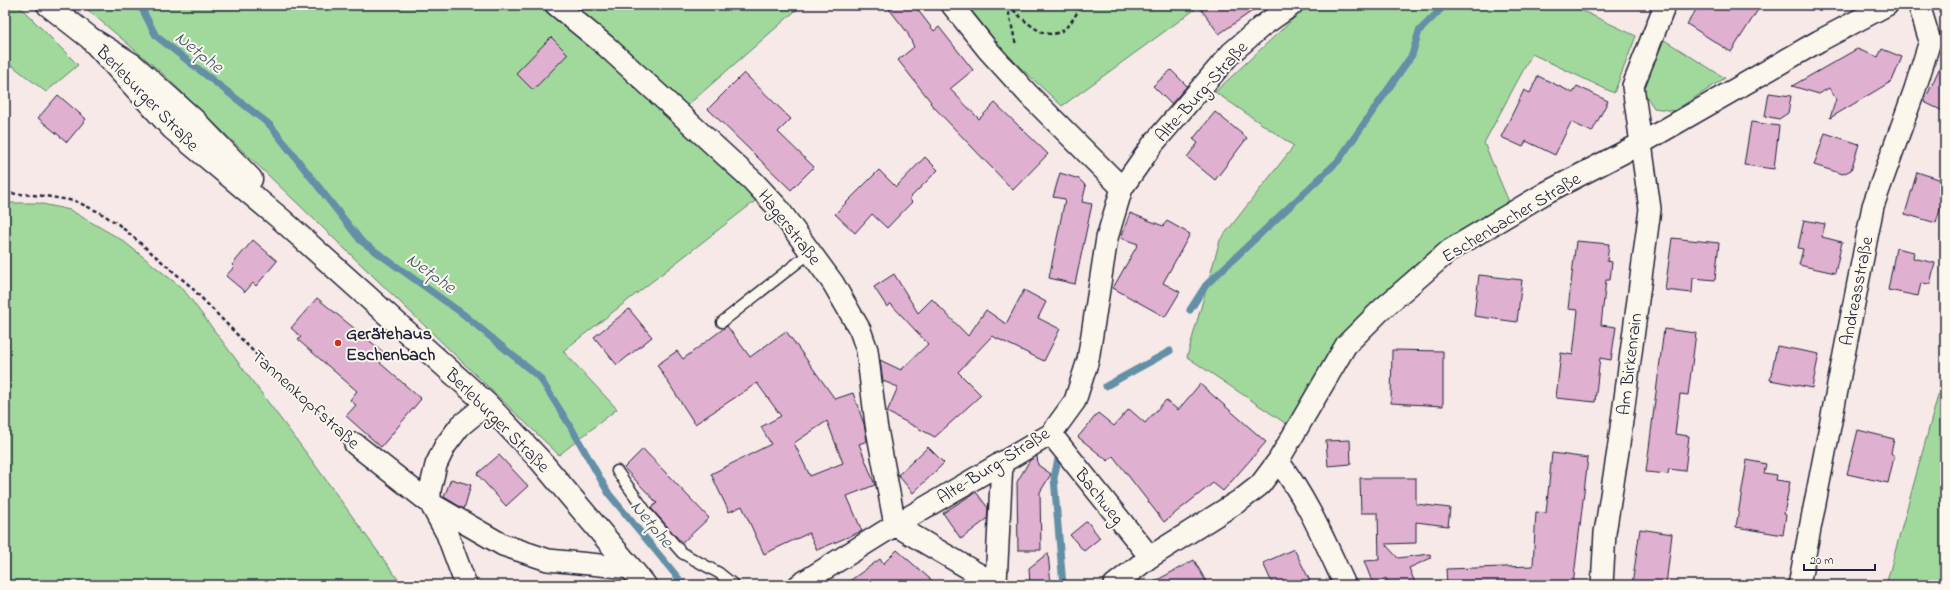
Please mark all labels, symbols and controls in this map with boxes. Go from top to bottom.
water label: Netphe [168,25,230,81]
street label: Alte-Burg-Straße [1150,35,1256,149]
street label: Berleburger Straße [88,40,205,160]
street label: Eschenbacher Straße [1438,166,1587,271]
street label: Hagerstraße [750,185,827,273]
street label: Andreasstraße [1835,234,1881,348]
water label: Netphe [400,247,462,302]
street label: Am Birkenrain [1612,312,1650,417]
place label: Gerätehaus Eschenbach [346,322,436,369]
marker: Gerätehaus Eschenbach [333,338,343,348]
street label: Tannenkopfstraße [245,345,365,457]
street label: Berleburger Straße [437,362,556,481]
street label: Alte-Burg-Straße [933,421,1057,513]
street label: Bachweg [1066,463,1129,532]
water label: Netphe [623,495,680,555]
scale bar [1804,546,1875,572]
text: 20 m [1810,552,1833,570]

